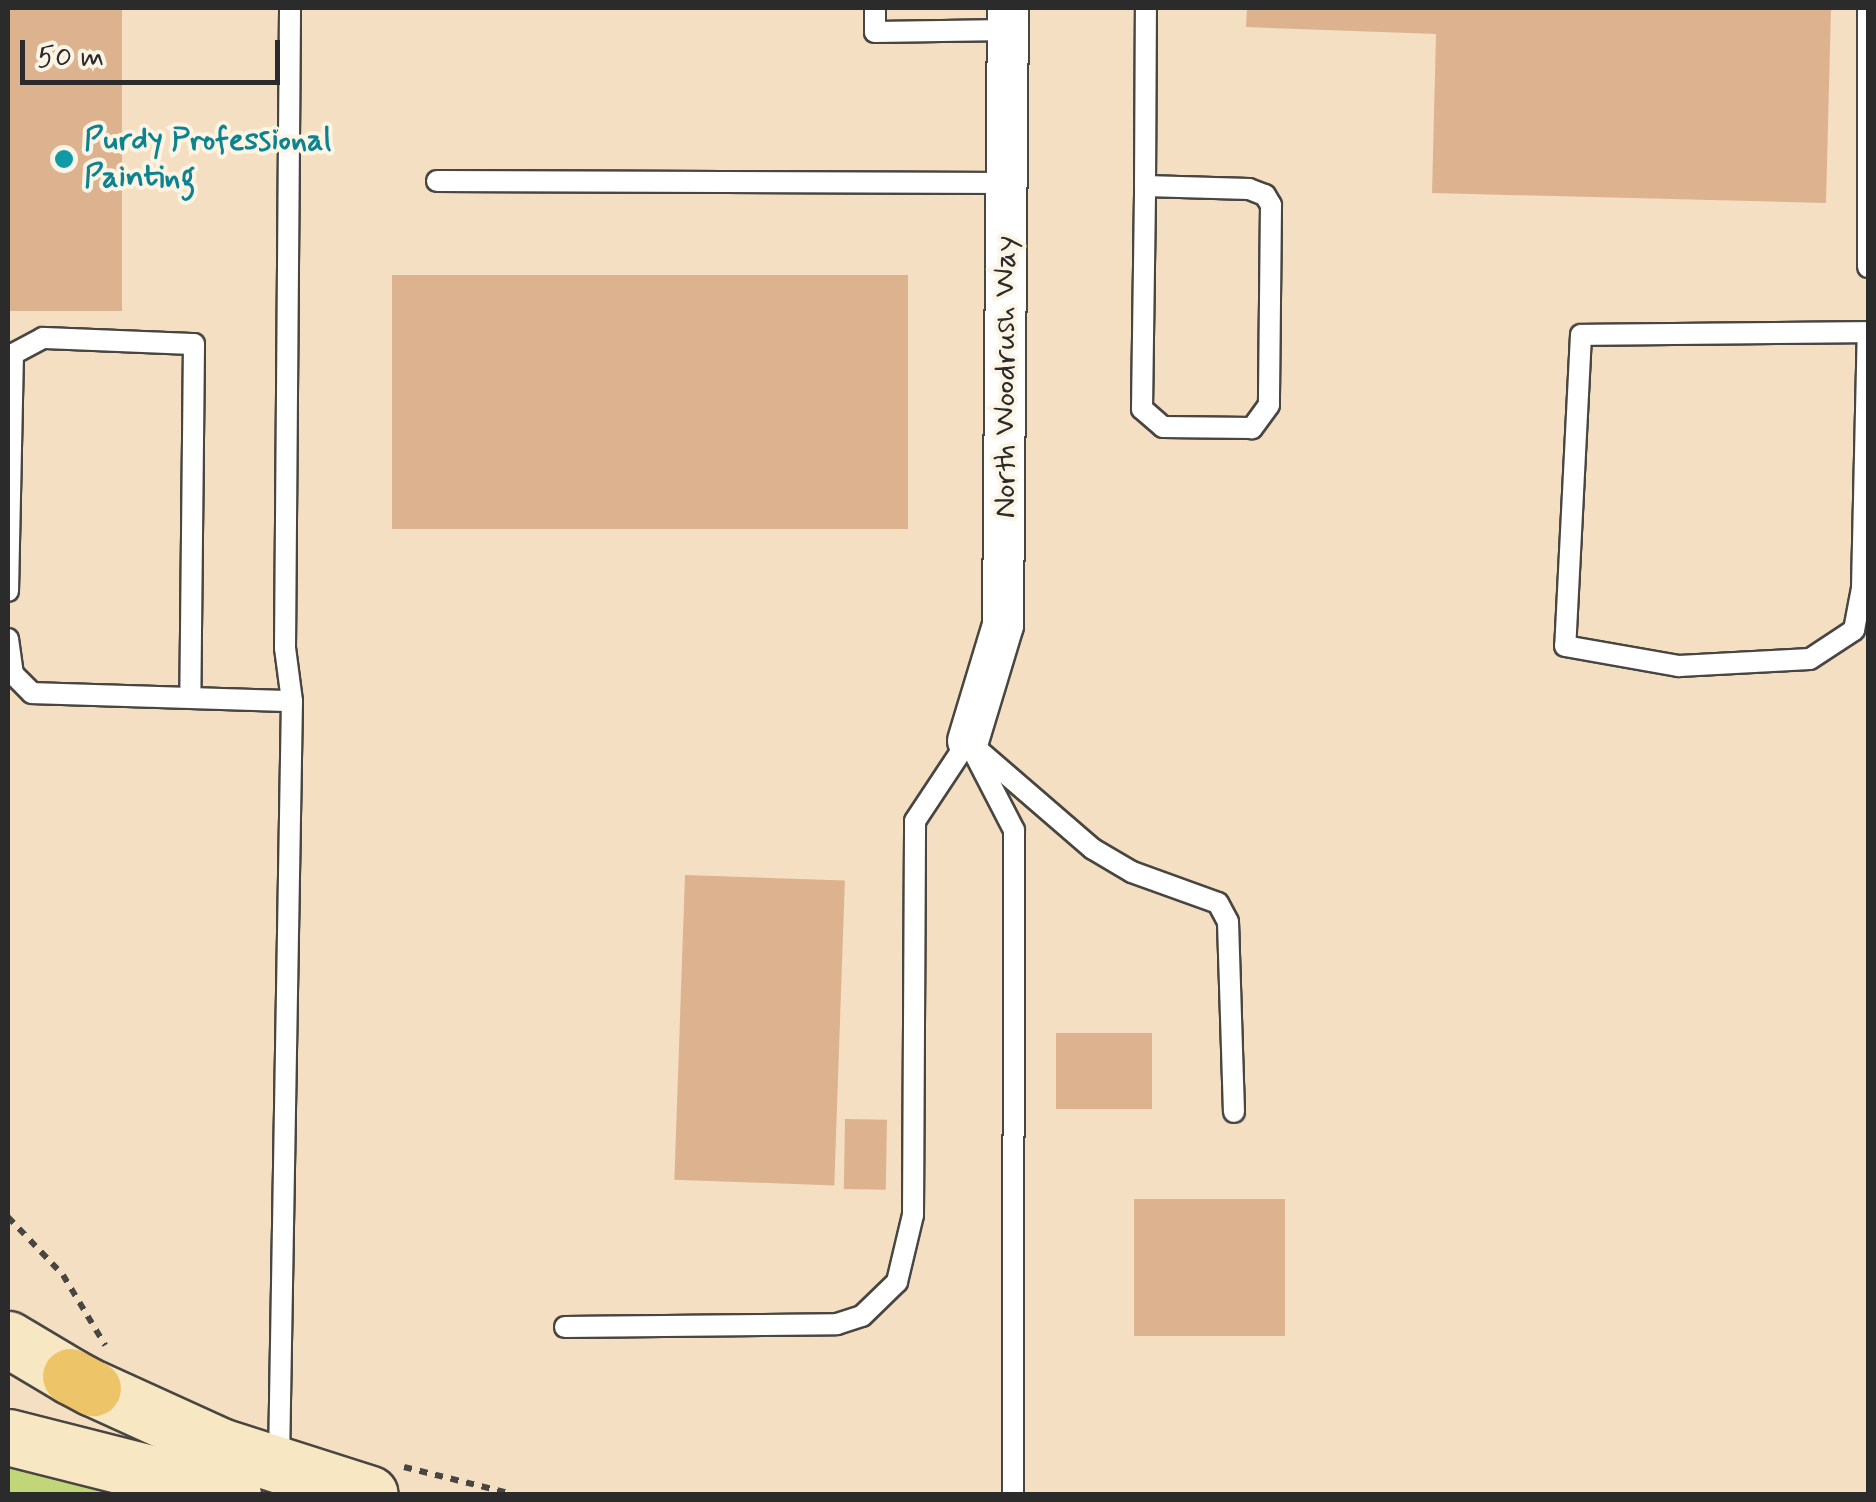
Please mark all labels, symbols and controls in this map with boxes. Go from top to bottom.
scale bar [25,20,285,82]
text: 50 m [37,38,104,77]
place label: Purdy Professional Painting [84,122,332,197]
marker: Purdy Professional Painting [53,148,75,170]
street label: North Woodrush Way [986,236,1024,518]

